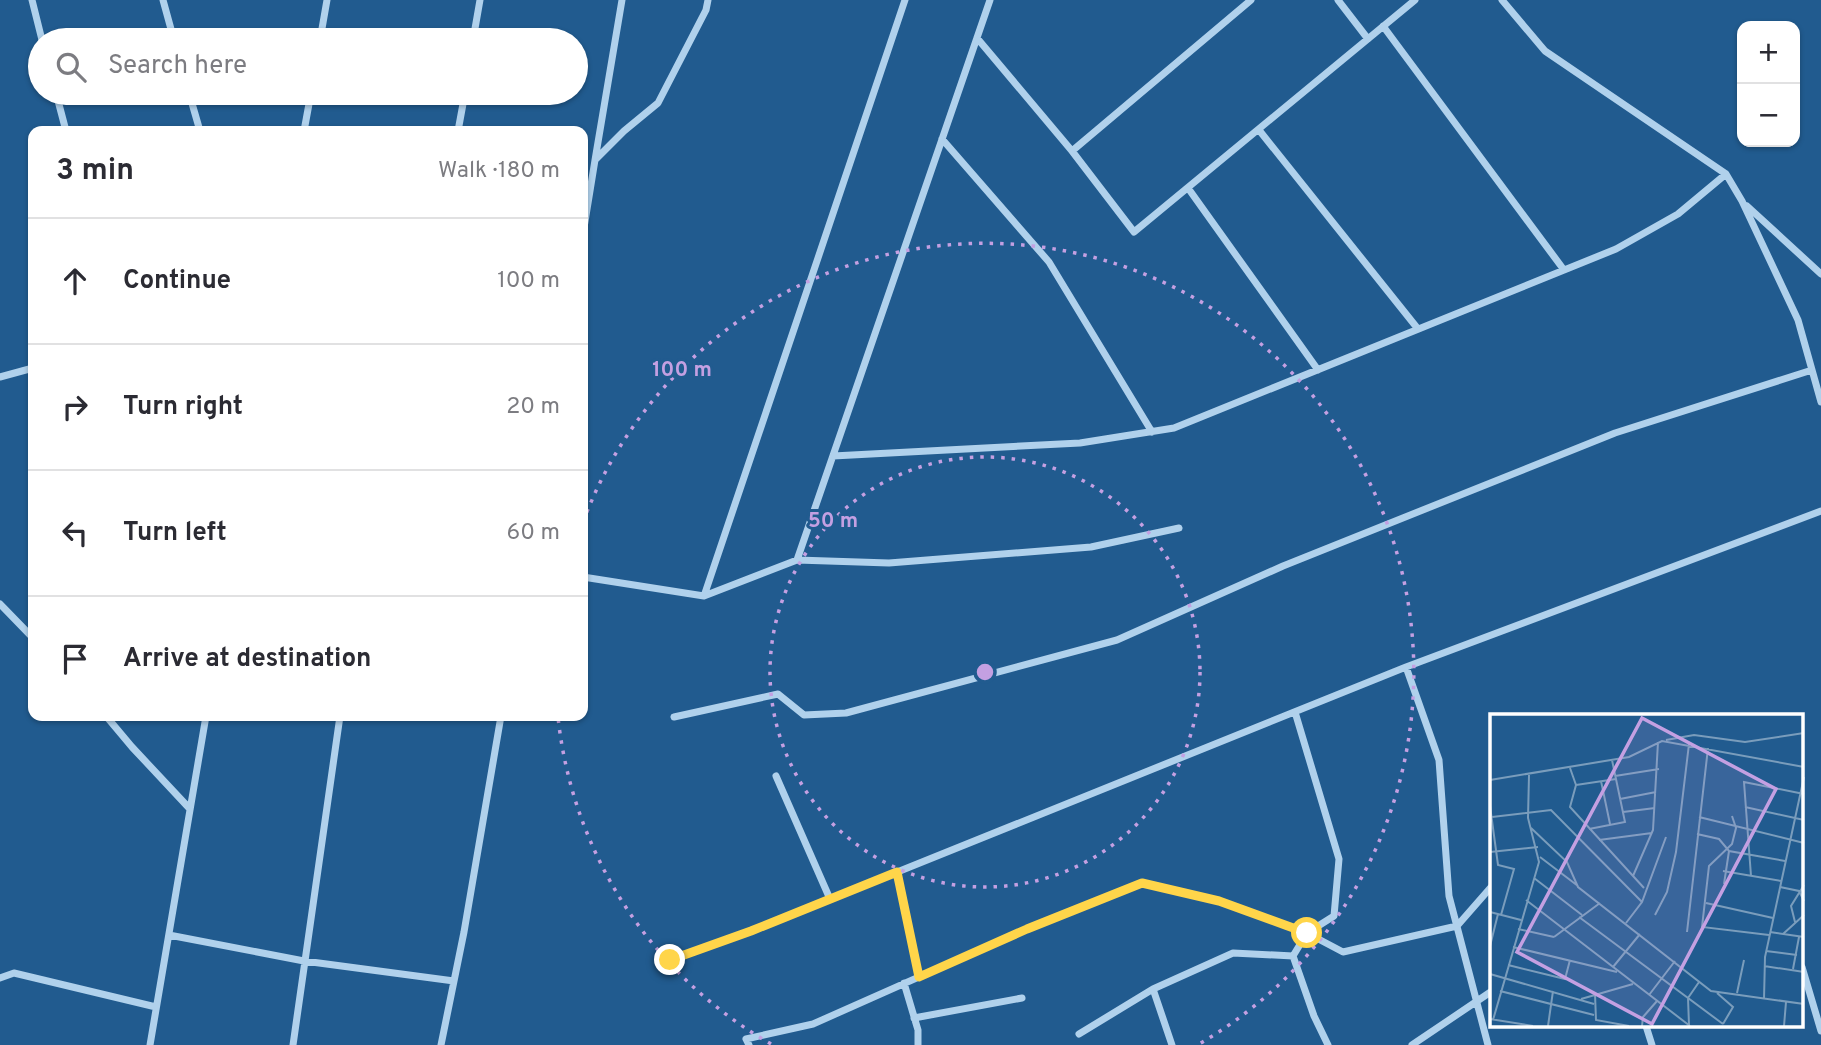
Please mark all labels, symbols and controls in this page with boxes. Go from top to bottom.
map controls [1737,21,1800,147]
button: + [1737,21,1800,84]
search box [28,28,588,105]
icon: search [52,48,90,86]
text: Search here [108,50,247,83]
button: − [1737,84,1800,147]
text: 3 min [56,153,134,190]
text: Walk · 180 m [438,157,560,186]
icon: ahead [56,262,94,300]
text: Continue [123,265,231,298]
text: 100 m [497,267,560,296]
text: 100 m [652,357,712,384]
icon: right [56,388,94,426]
text: Turn right [123,391,243,424]
text: 20 m [506,393,560,422]
text: 50 m [808,508,858,535]
icon: left [56,514,94,552]
text: Turn left [123,517,227,550]
text: 60 m [507,519,560,548]
icon: arrive [56,640,94,678]
text: Arrive at destination [123,643,371,676]
centre of rings [973,660,997,684]
inset map [1490,714,1804,1028]
route start [1291,917,1322,948]
route end [654,944,685,975]

